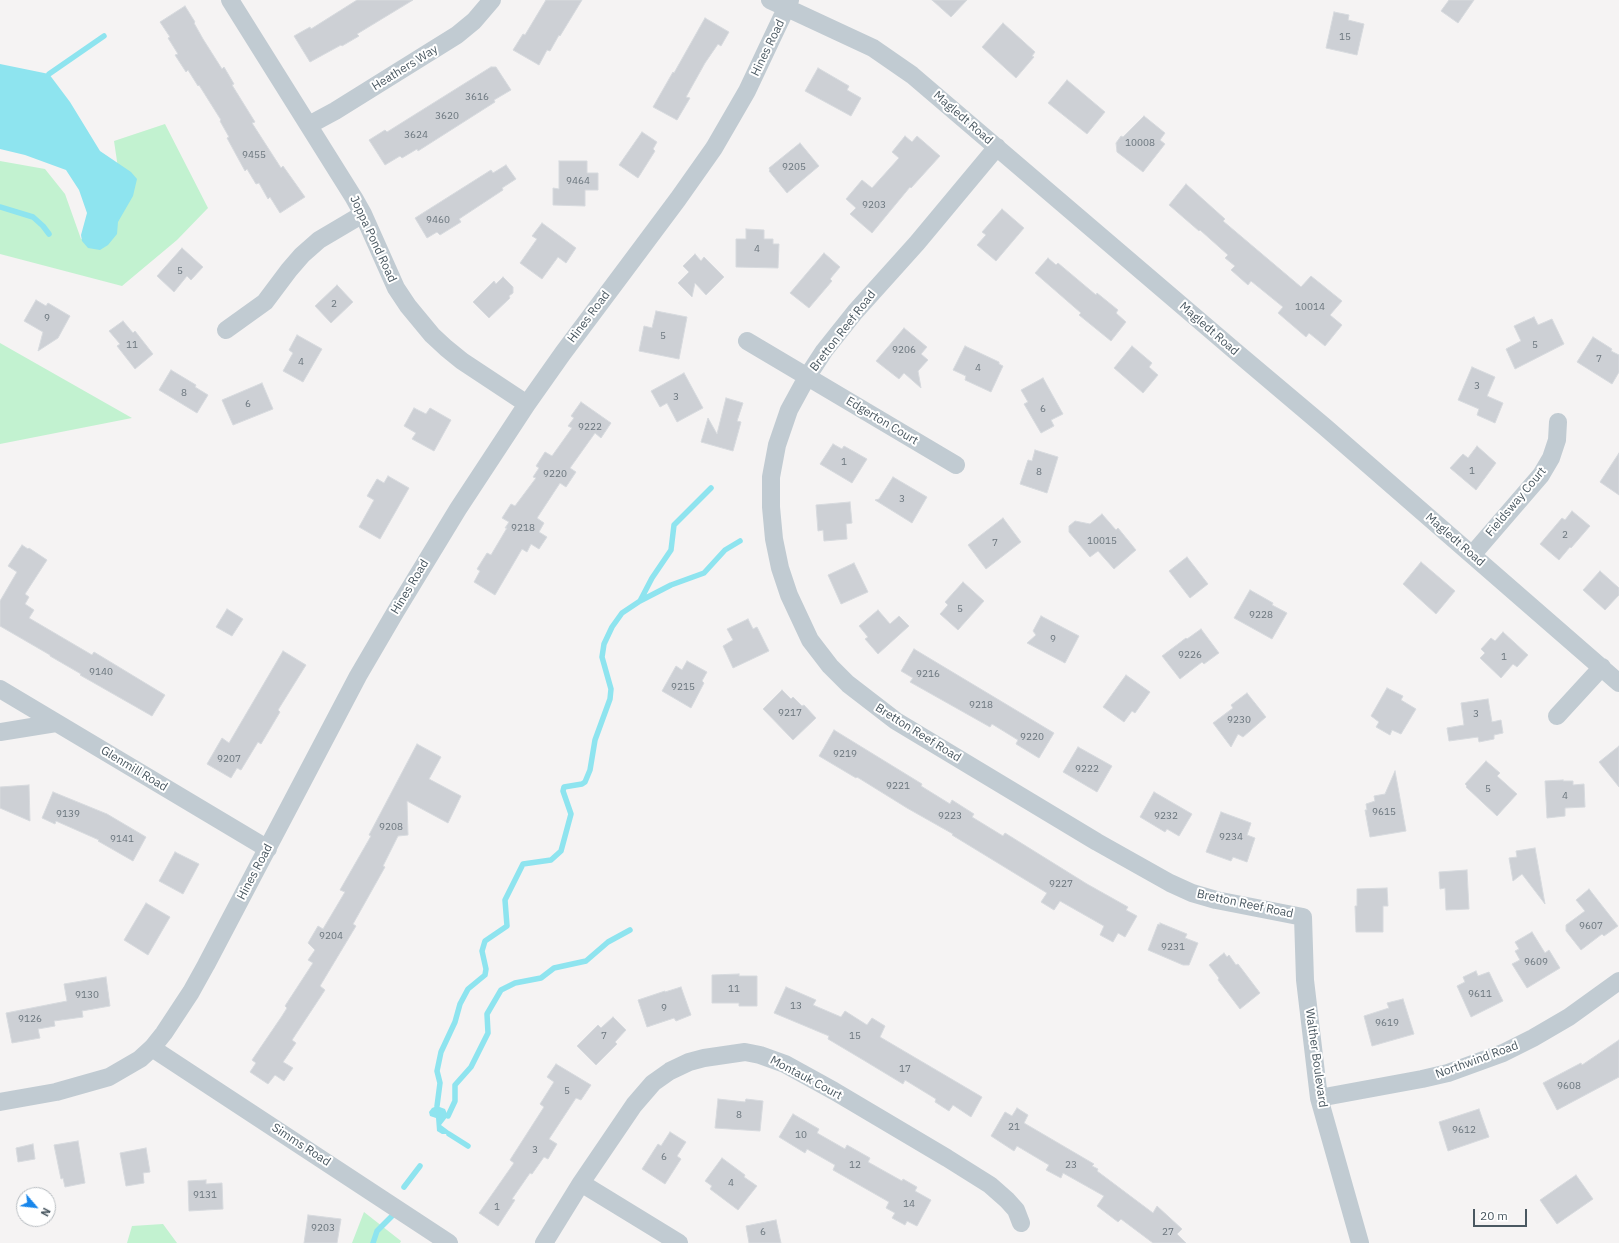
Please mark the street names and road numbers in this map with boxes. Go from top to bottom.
street label: Hines Road [748,17,788,79]
street label: Heathers Way [369,42,441,94]
street label: Magledt Road [930,88,996,148]
street label: Joppa Pond Road [347,193,399,285]
street label: Hines Road [565,288,613,346]
street label: Bretton Reef Road [807,288,879,374]
street label: Magledt Road [1176,299,1242,359]
street label: Edgerton Court [843,394,921,448]
street label: Fieldsway Court [1483,464,1549,540]
street label: Magledt Road [1422,510,1488,570]
street label: Hines Road [388,557,432,617]
street label: Bretton Reef Road [872,701,964,765]
street label: Glenmill Road [98,743,170,795]
street label: Hines Road [234,842,276,902]
street label: Bretton Reef Road [1195,887,1295,921]
street label: Walther Boulevard [1302,1008,1330,1108]
street label: Northwind Road [1434,1038,1520,1082]
street label: Montauk Court [768,1053,844,1103]
street label: Simms Road [269,1121,333,1169]

